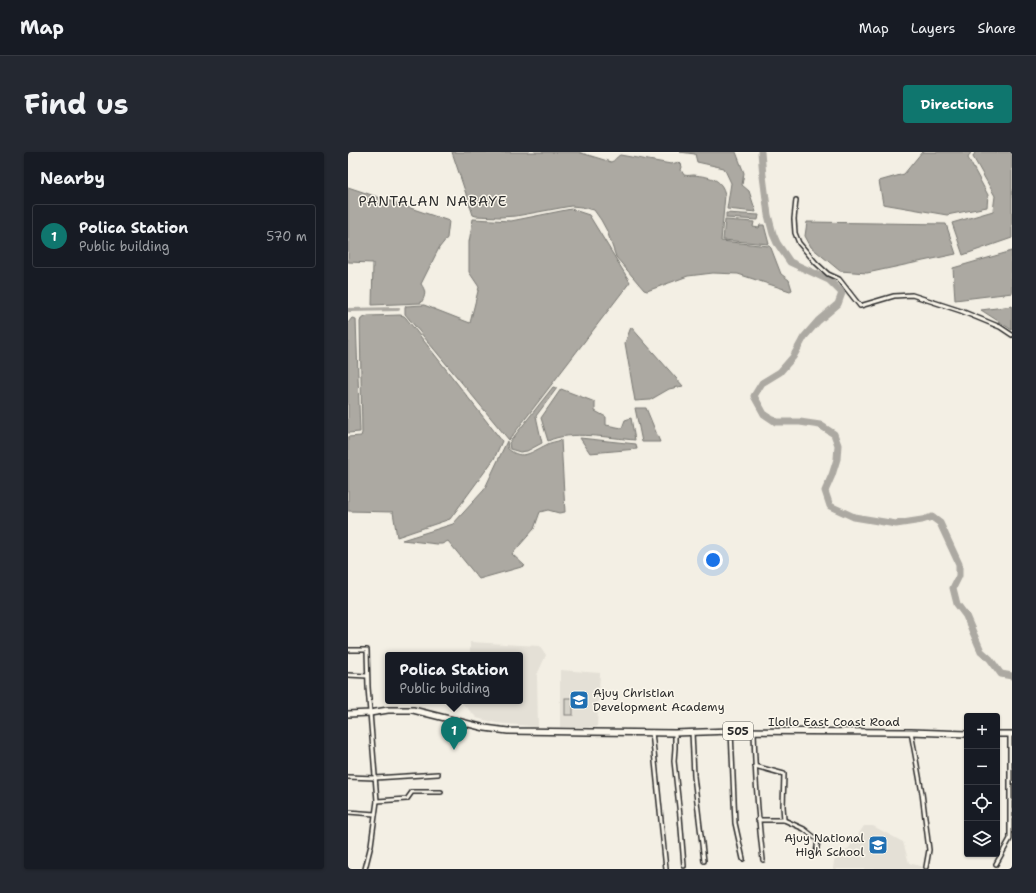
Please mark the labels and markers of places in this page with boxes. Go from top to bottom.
place label: Ajuy Christian Development Academy [593,685,725,715]
school or university icon: Ajuy Christian Development Academy [568,689,590,711]
pin: 1 [441,717,467,750]
place label: Ajuy National High School [784,830,864,860]
school or university icon: Ajuy National High School [867,834,889,856]

